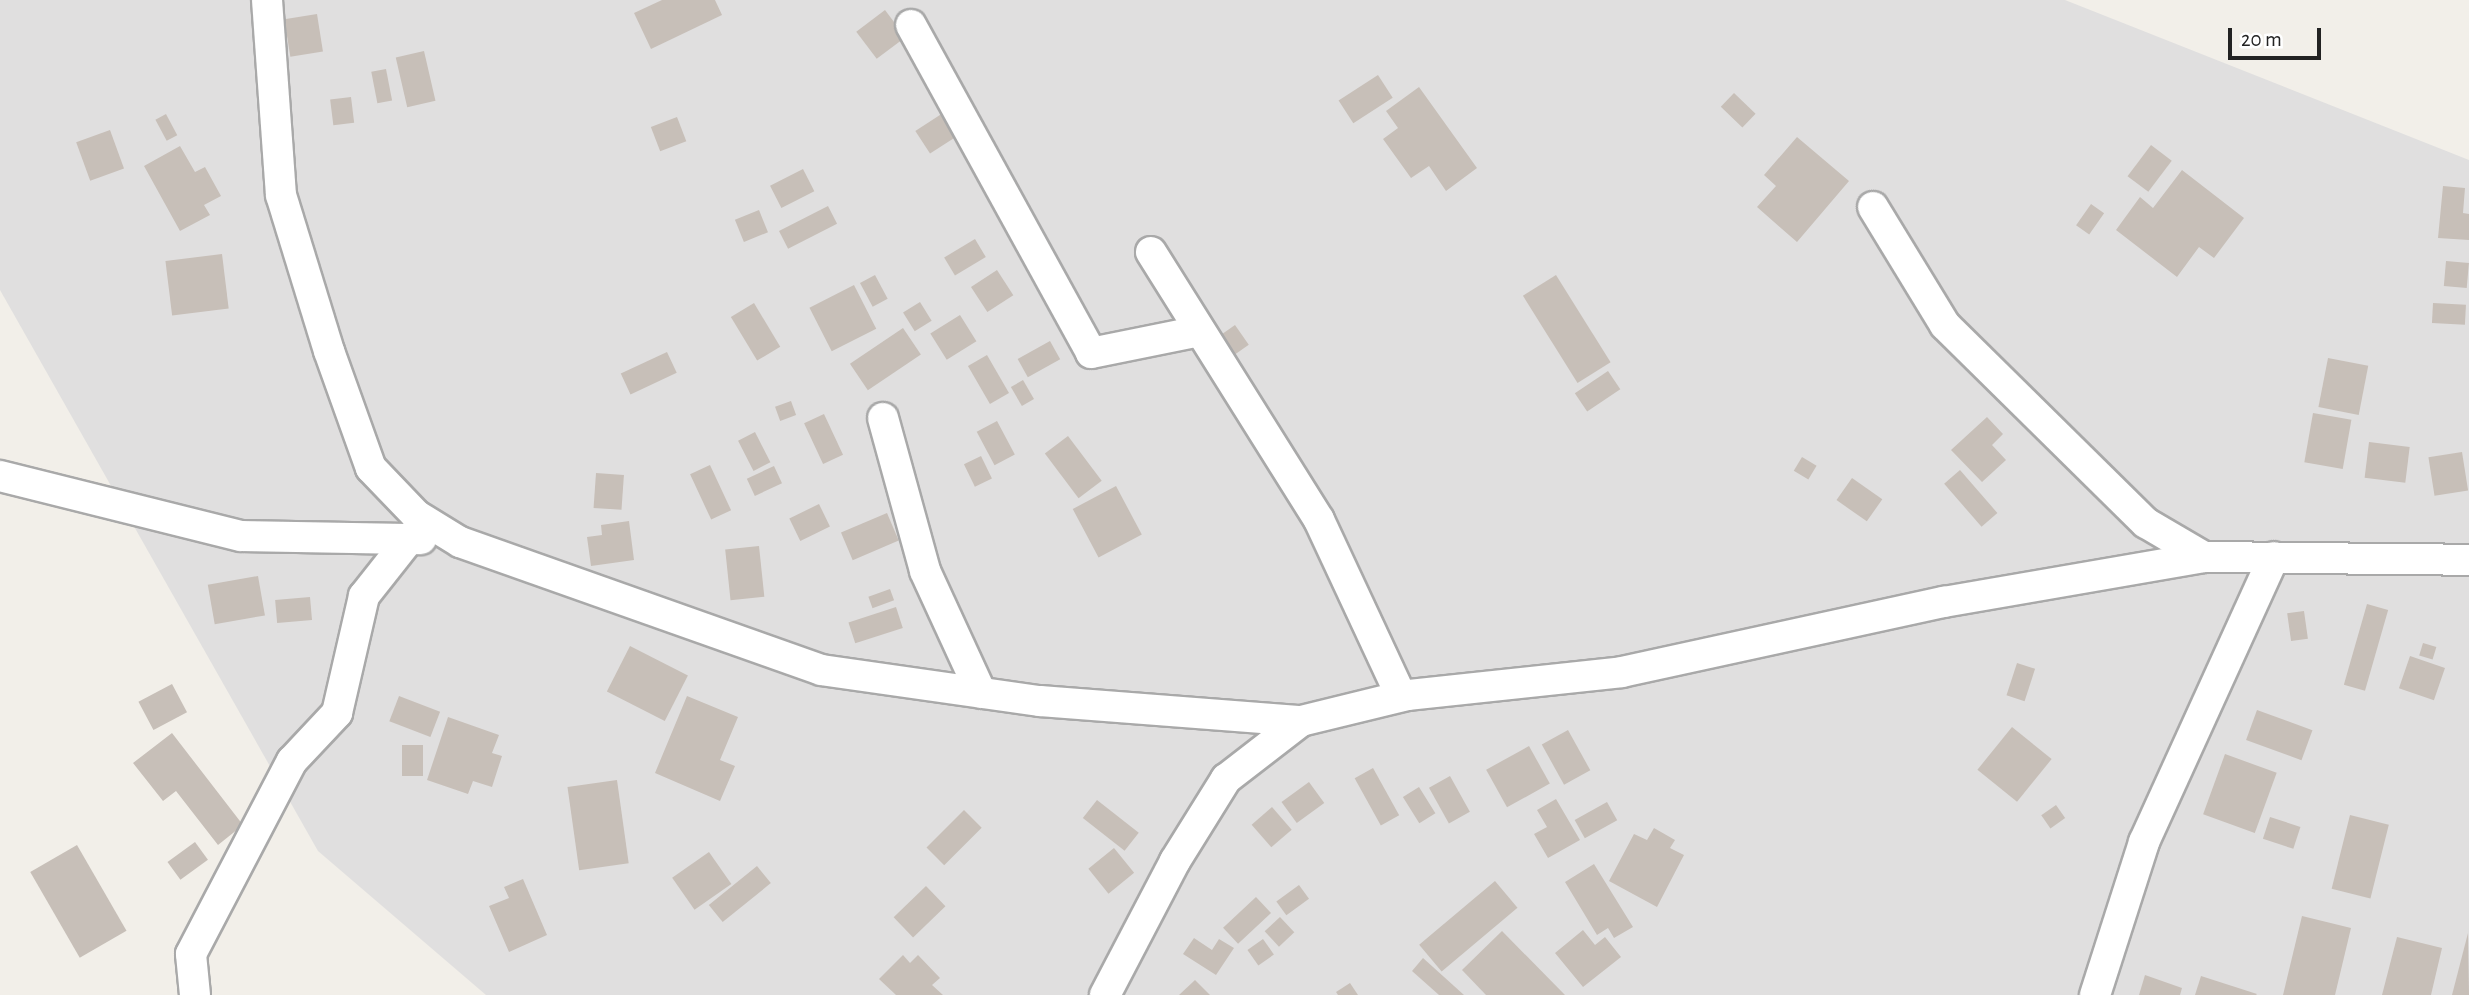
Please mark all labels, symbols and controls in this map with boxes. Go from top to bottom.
scale bar [2231,14,2324,58]
text: 20 m [2241,29,2282,50]

